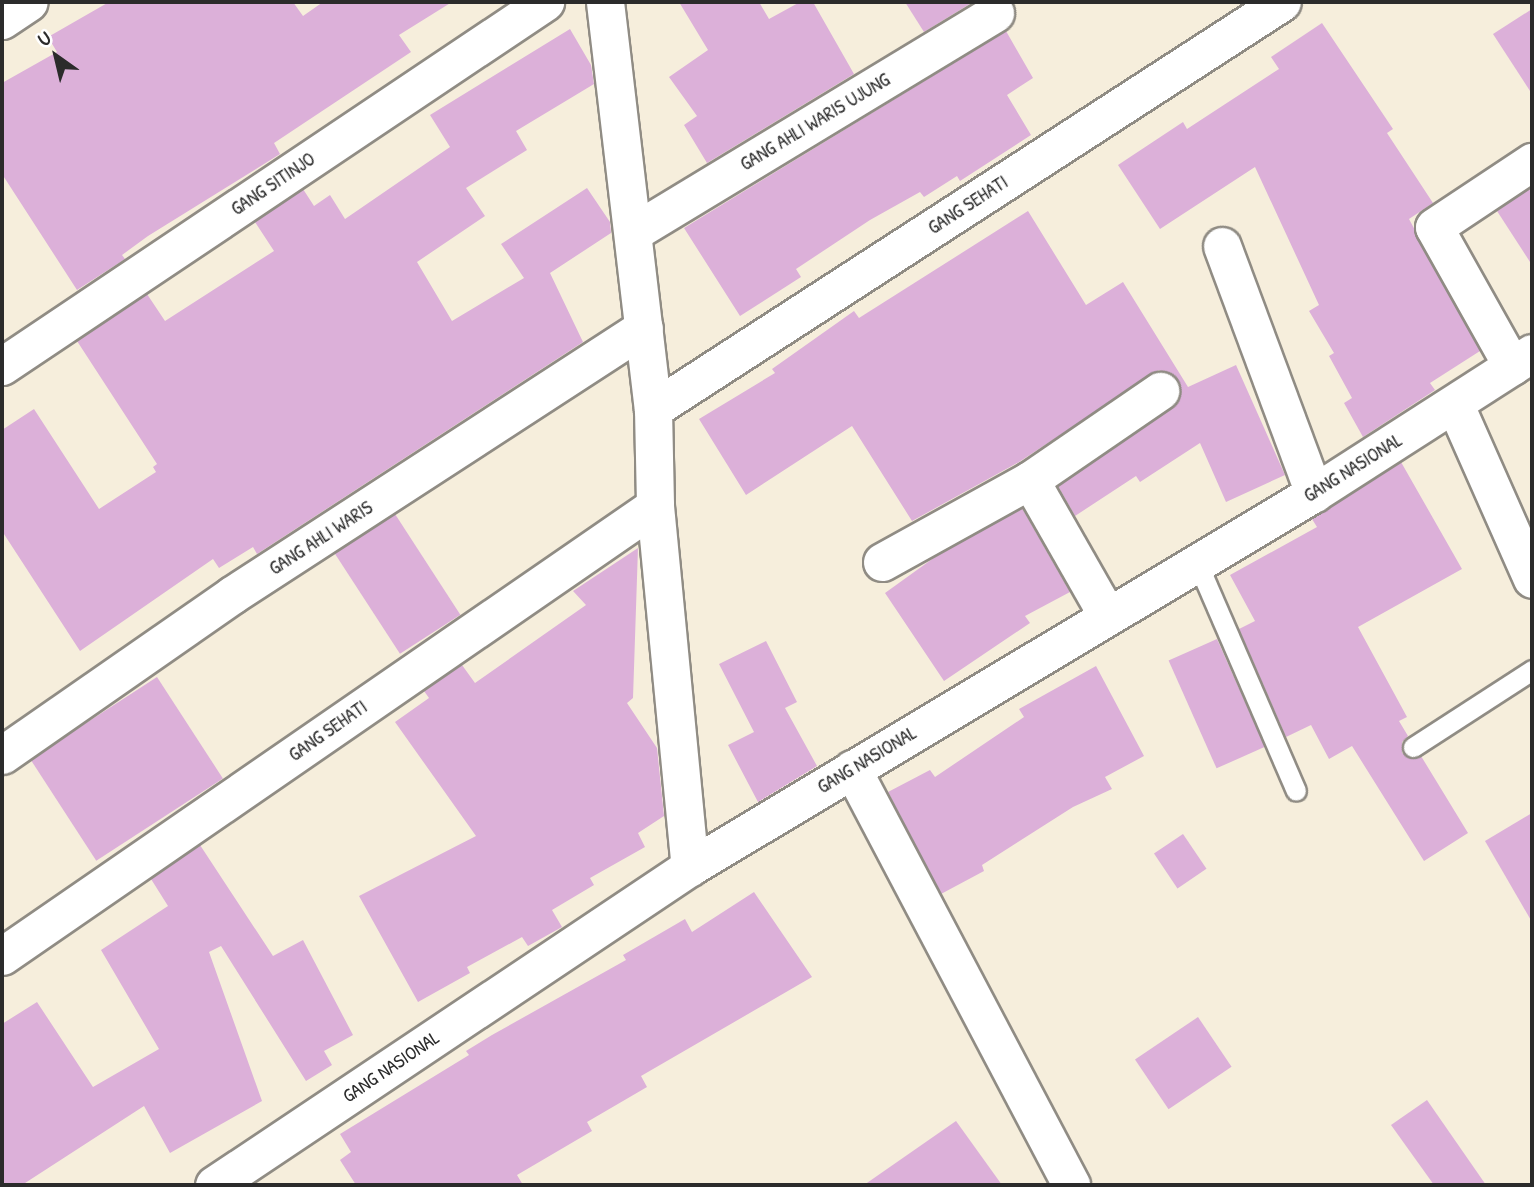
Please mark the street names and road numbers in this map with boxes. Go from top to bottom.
street label: GANG AHLI WARIS UJUNG [736,68,894,176]
street label: GANG SITINJO [227,148,319,220]
street label: GANG SEHATI [924,171,1012,239]
street label: GANG NASIONAL [1300,429,1406,507]
street label: GANG AHLI WARIS [265,496,377,580]
street label: GANG SEHATI [284,696,372,766]
street label: GANG NASIONAL [813,721,921,799]
street label: GANG NASIONAL [338,1026,444,1108]

